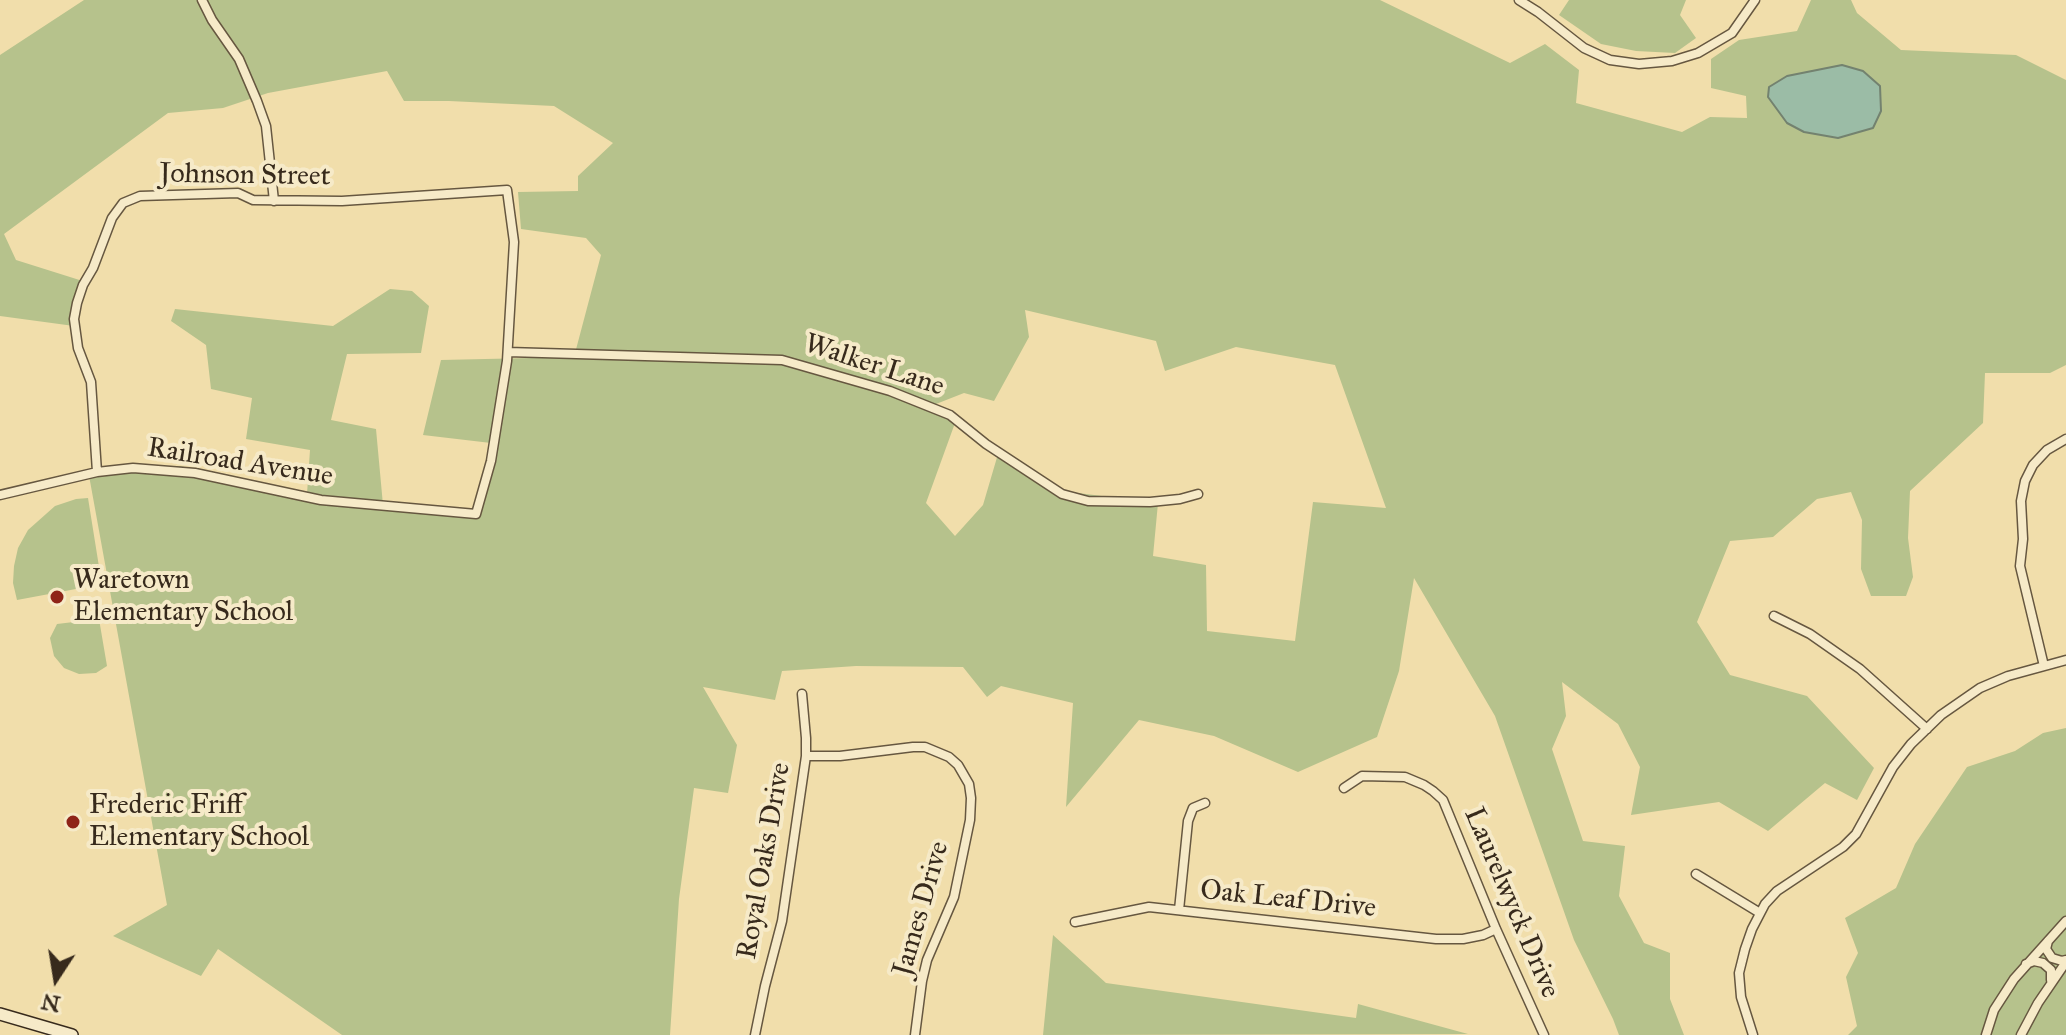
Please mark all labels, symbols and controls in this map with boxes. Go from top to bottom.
street label: Johnson Street [159,158,331,194]
street label: Walker Lane [800,328,948,404]
street label: Railroad Avenue [145,432,335,494]
place label: Waretown Elementary School [73,564,293,630]
marker: Waretown Elementary School [48,588,66,606]
street label: Royal Oaks Drive [731,760,799,962]
place label: Frederic Friff Elementary School [89,789,309,855]
street label: Laurelwyck Drive [1456,803,1566,1003]
marker: Frederic Friff Elementary School [64,813,82,831]
street label: James Drive [887,838,957,980]
street label: Oak Leaf Drive [1198,874,1378,926]
north arrow [16,939,96,1019]
text: N [39,988,63,1018]

